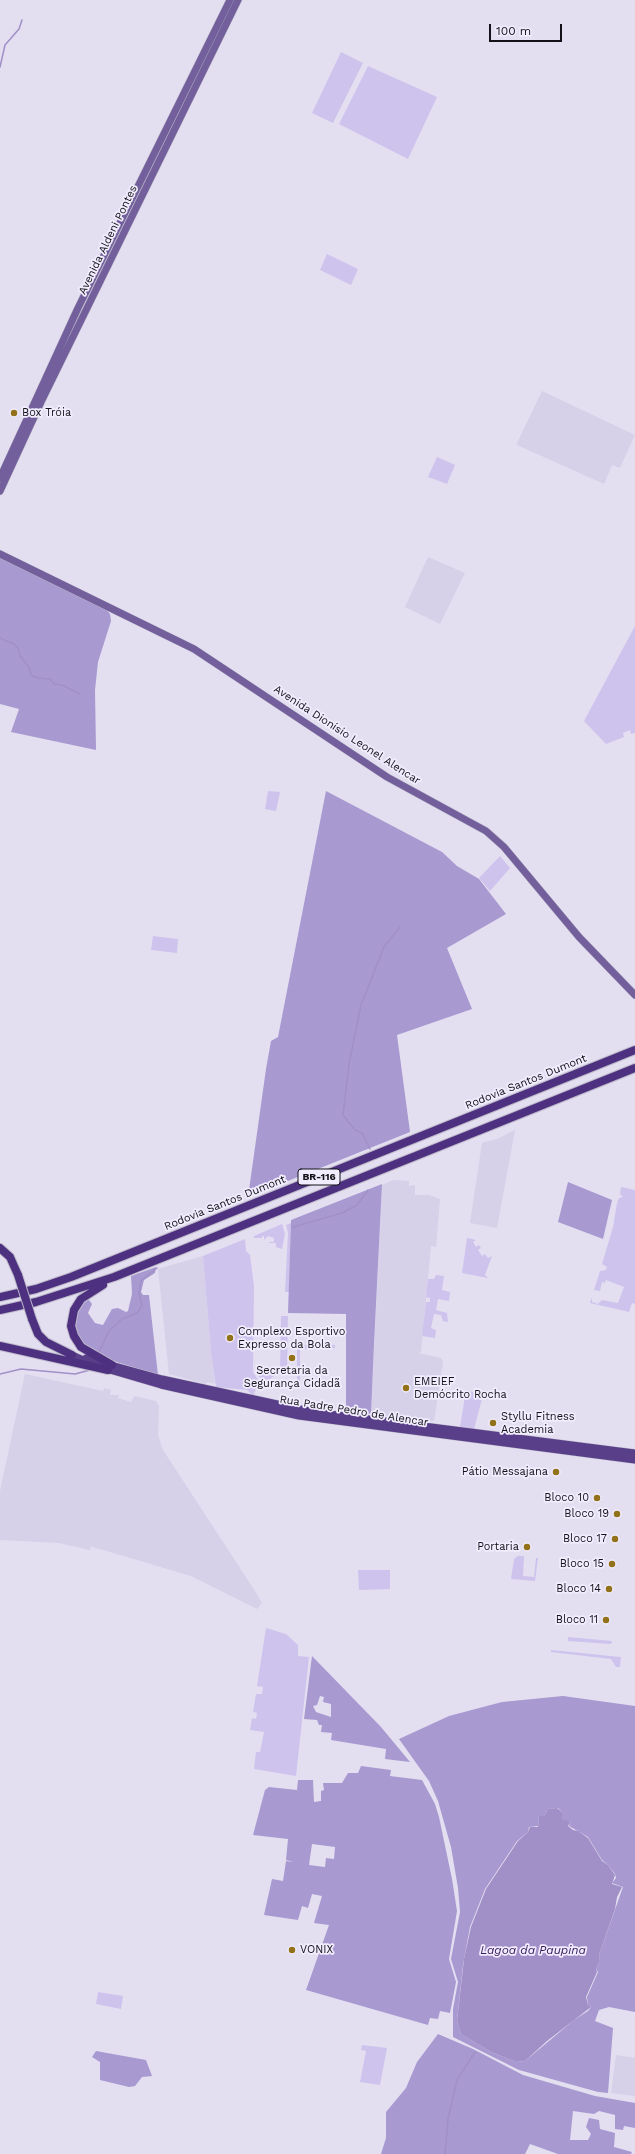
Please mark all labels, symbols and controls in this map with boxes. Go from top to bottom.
scale bar [491,16,564,42]
text: 100 m [496,24,531,38]
street label: Avenida Aldeni Pontes [76,183,140,297]
place label: Box Tróia [22,406,71,420]
marker: Box Tróia [9,408,19,418]
street label: Avenida Dionísio Leonel Alencar [271,683,423,787]
street label: Rodovia Santos Dumont [463,1052,589,1112]
road number: BR-116 [298,1169,340,1185]
street label: Rodovia Santos Dumont [162,1173,288,1233]
place label: Complexo Esportivo Expresso da Bola [238,1325,345,1351]
marker: Complexo Esportivo Expresso da Bola [225,1333,235,1343]
marker: Secretaria da Segurança Cidadã [287,1353,297,1363]
place label: Secretaria da Segurança Cidadã [244,1364,340,1390]
place label: EMEIEF Demócrito Rocha [414,1375,507,1401]
marker: EMEIEF Demócrito Rocha [401,1383,411,1393]
street label: Rua Padre Pedro de Alencar [279,1393,429,1429]
place label: Styllu Fitness Academia [501,1410,575,1436]
marker: Styllu Fitness Academia [488,1418,498,1428]
place label: Pátio Messajana [462,1465,548,1479]
marker: Pátio Messajana [551,1467,561,1477]
place label: Bloco 10 [544,1491,589,1505]
marker: Bloco 10 [592,1493,602,1503]
place label: Bloco 19 [564,1507,609,1521]
marker: Bloco 19 [612,1509,622,1519]
place label: Bloco 17 [563,1532,607,1546]
marker: Bloco 17 [610,1534,620,1544]
place label: Portaria [477,1540,519,1554]
marker: Portaria [522,1542,532,1552]
place label: Bloco 15 [560,1557,604,1571]
marker: Bloco 15 [607,1559,617,1569]
place label: Bloco 14 [556,1582,601,1596]
marker: Bloco 14 [604,1584,614,1594]
place label: Bloco 11 [556,1613,598,1627]
marker: Bloco 11 [601,1615,611,1625]
place label: VONIX [300,1943,333,1957]
water label: Lagoa da Paupina [480,1943,586,1957]
marker: VONIX [287,1945,297,1955]

